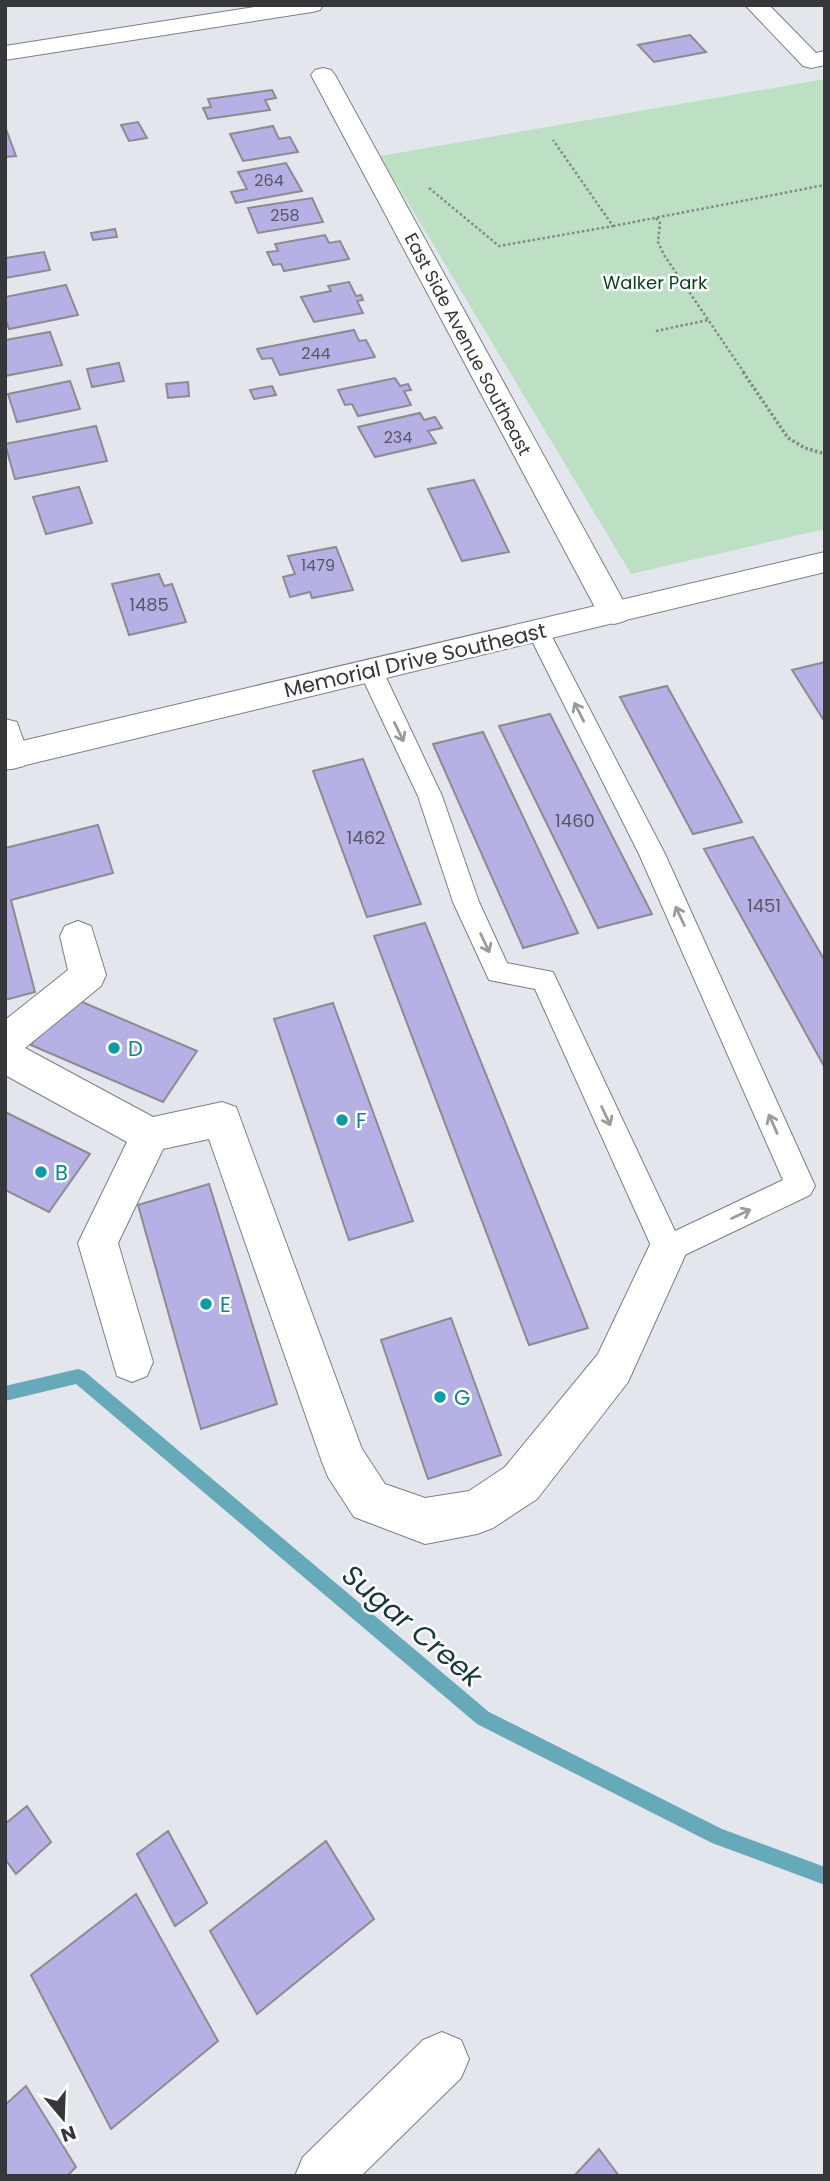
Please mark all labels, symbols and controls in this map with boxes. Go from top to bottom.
house number: 264 [254,169,284,192]
house number: 258 [270,204,300,227]
street label: East Side Avenue Southeast [399,228,537,460]
park label: Walker Park [603,270,708,295]
house number: 244 [301,342,331,365]
house number: 234 [384,426,412,449]
house number: 1479 [301,554,335,577]
house number: 1485 [129,592,169,617]
street label: Memorial Drive Southeast [281,616,549,704]
one-way arrow [572,702,586,723]
one-way arrow [394,722,407,743]
house number: 1460 [555,808,595,833]
house number: 1462 [347,825,385,850]
house number: 1451 [747,893,781,918]
one-way arrow [673,906,686,927]
one-way arrow [479,932,492,953]
place label: D [128,1034,143,1063]
marker: D [106,1040,122,1056]
one-way arrow [601,1105,614,1126]
place label: F [356,1106,367,1135]
marker: F [334,1112,350,1128]
one-way arrow [766,1113,779,1135]
place label: B [55,1158,68,1187]
marker: B [33,1164,49,1180]
one-way arrow [730,1207,751,1220]
place label: E [220,1290,231,1319]
marker: E [198,1296,214,1312]
place label: G [454,1383,470,1412]
marker: G [432,1389,448,1405]
water label: Sugar Creek [334,1556,492,1697]
north arrow [28,2083,98,2153]
text: N [57,2119,80,2149]

